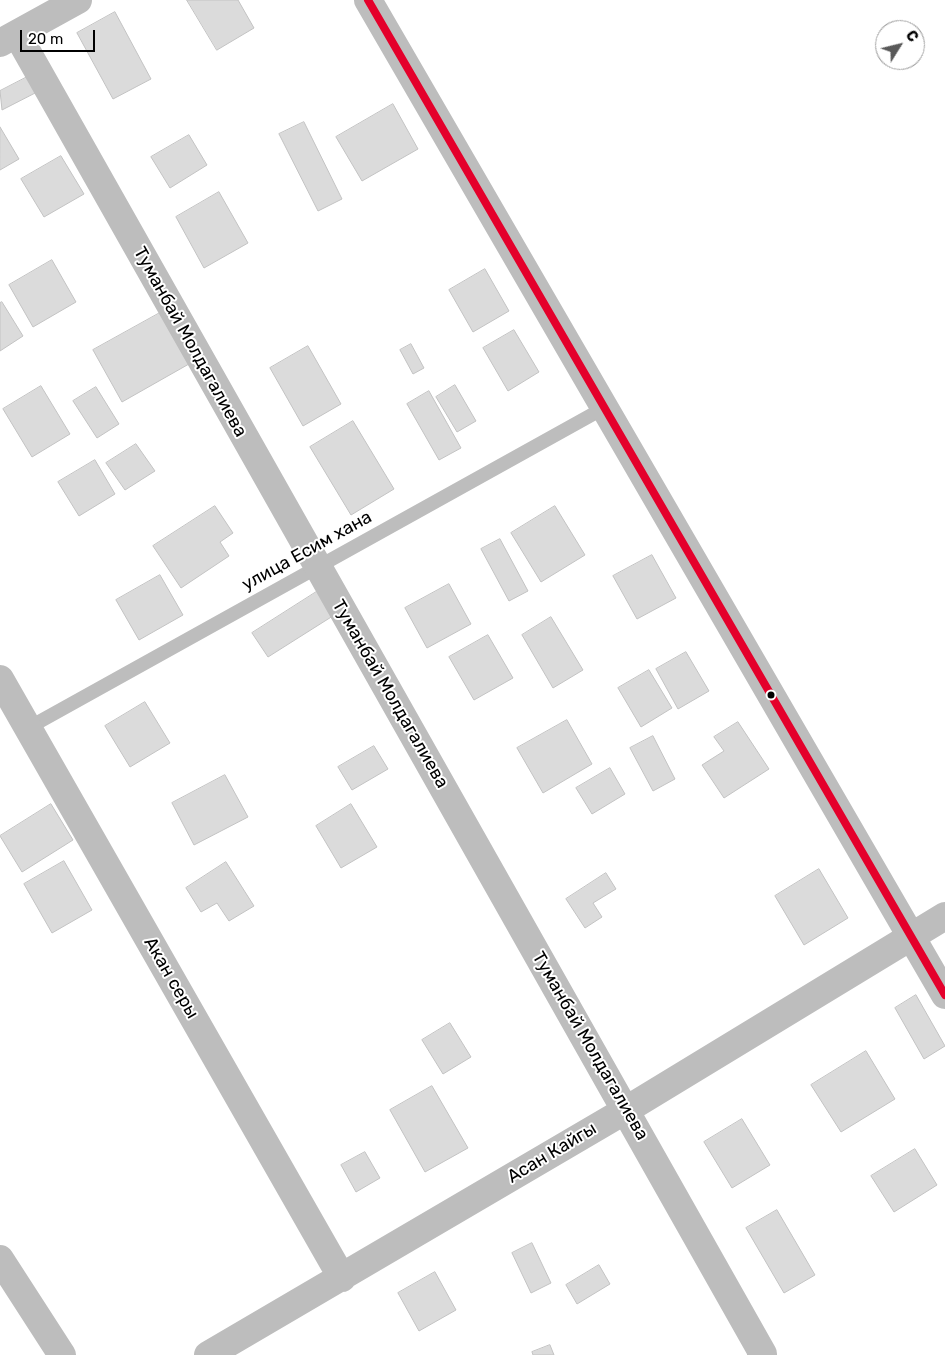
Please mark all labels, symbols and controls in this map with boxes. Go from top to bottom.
scale bar [22,20,98,52]
north arrow [875,20,925,70]
text: С [902,27,921,45]
text: 20 m [28,30,63,48]
street label: Туманбай Молдагалиева [129,243,251,441]
street label: улица Есим хана [238,506,376,596]
street label: Туманбай Молдагалиева [327,596,453,792]
unlabelled marker [766,690,776,700]
street label: Акан серы [139,933,203,1023]
street label: Туманбай Молдагалиева [527,948,653,1144]
street label: Асан Кайгы [503,1118,601,1188]

